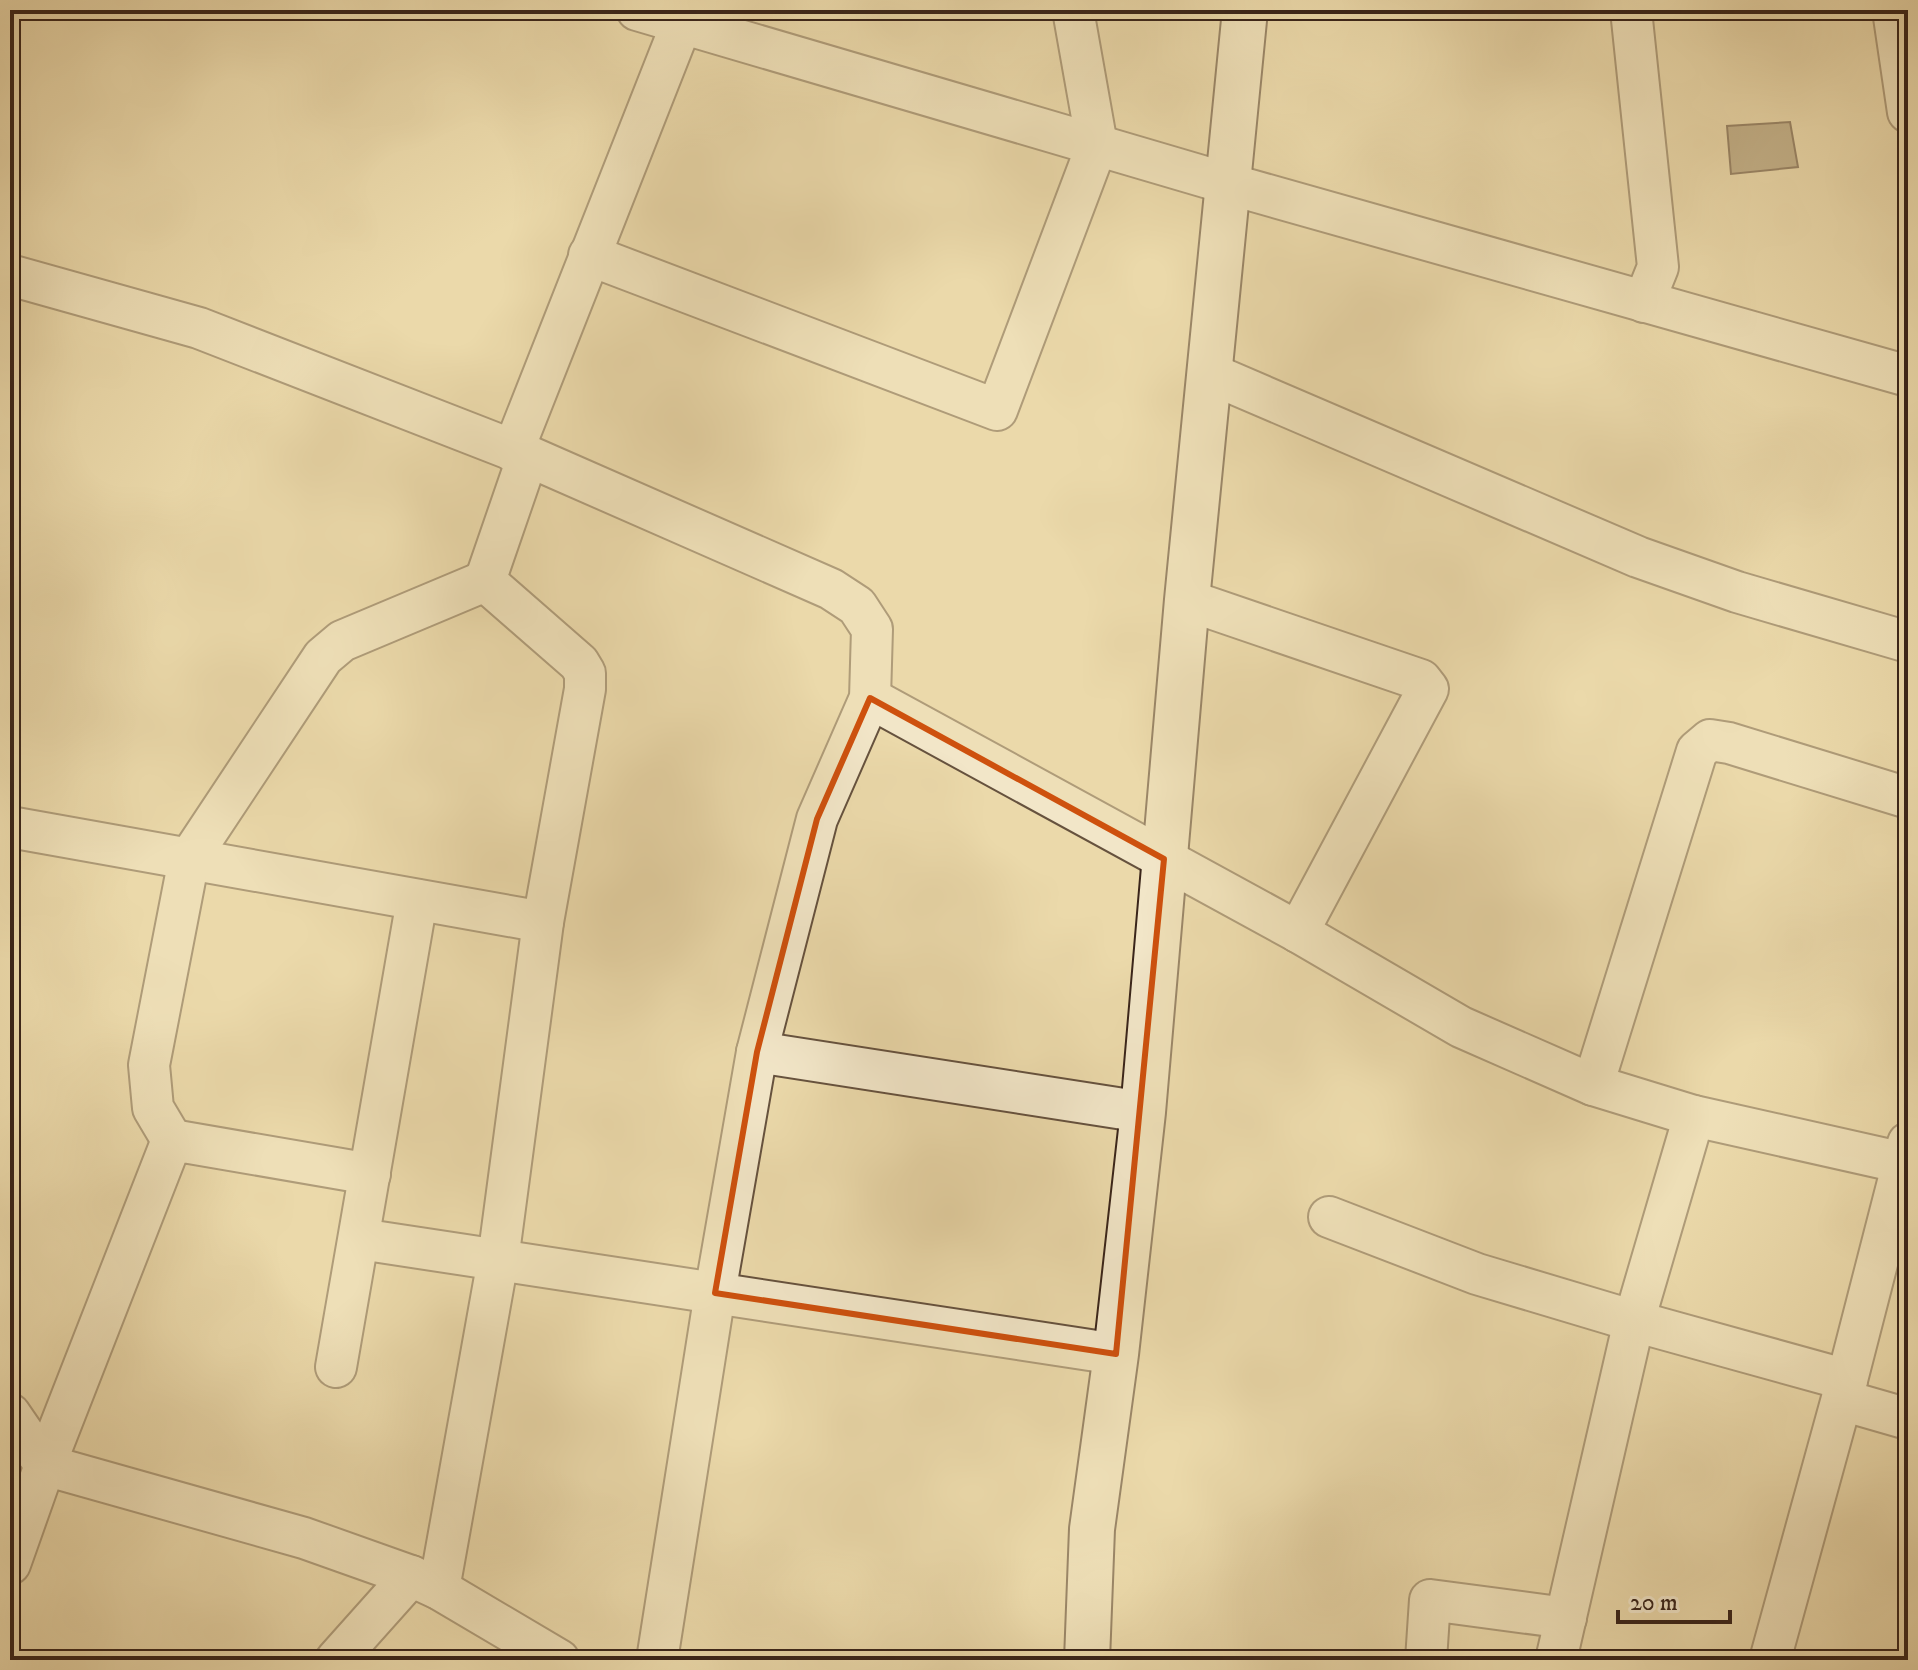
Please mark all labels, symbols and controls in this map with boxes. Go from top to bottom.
scale bar [1618,1574,1730,1624]
text: 20 m [1630,1588,1678,1618]

